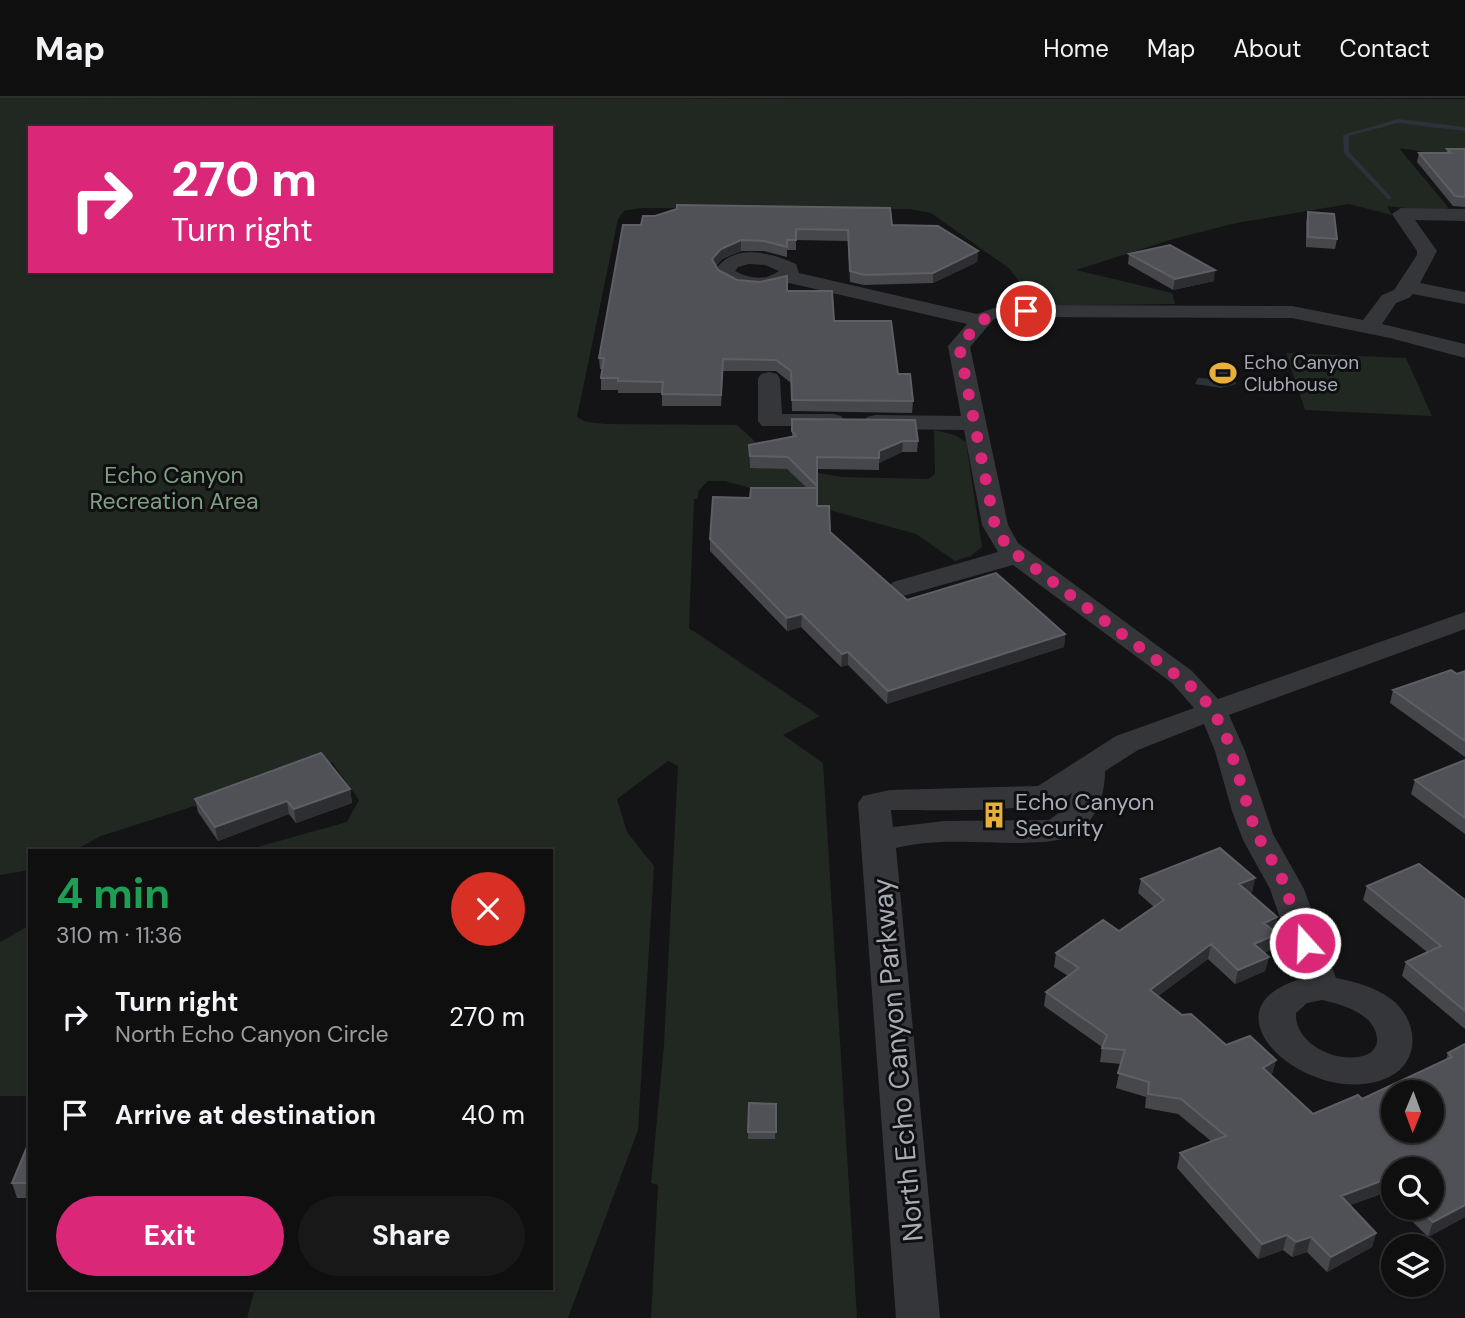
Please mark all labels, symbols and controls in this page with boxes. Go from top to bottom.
text: Map [35,27,105,70]
text: Home [1043,33,1109,64]
text: Map [1147,33,1195,64]
text: About [1233,33,1302,64]
text: Contact [1340,33,1430,64]
text: 270 m [171,147,317,211]
icon: right [56,154,147,245]
text: Turn right [171,209,313,251]
pin [996,281,1056,341]
icon: arrive [1007,292,1045,330]
place label: Echo Canyon Clubhouse [1244,350,1359,397]
sports icon: Echo Canyon Clubhouse [1208,358,1238,388]
park label: Echo Canyon Recreation Area [90,460,258,516]
place label: Echo Canyon Security [1015,787,1155,843]
building icon: Echo Canyon Security [979,800,1009,830]
text: 4 min [56,866,170,921]
button: close [451,872,525,946]
street label: North Echo Canyon Parkway [863,877,932,1243]
position arrow [1268,906,1342,980]
text: 310 m · 11:36 [56,920,183,950]
text: Turn right [115,985,239,1019]
icon: right [56,998,94,1036]
text: 270 m [449,1000,525,1034]
text: North Echo Canyon Circle [115,1019,389,1049]
north arrow [1381,1080,1444,1143]
map controls [1381,1080,1444,1297]
icon: arrive [56,1096,94,1134]
text: Arrive at destination [115,1098,376,1132]
text: 40 m [461,1098,525,1132]
button: search [1381,1157,1444,1220]
button: Exit [56,1196,284,1276]
button: Share [298,1196,525,1276]
button: layers [1381,1234,1444,1297]

